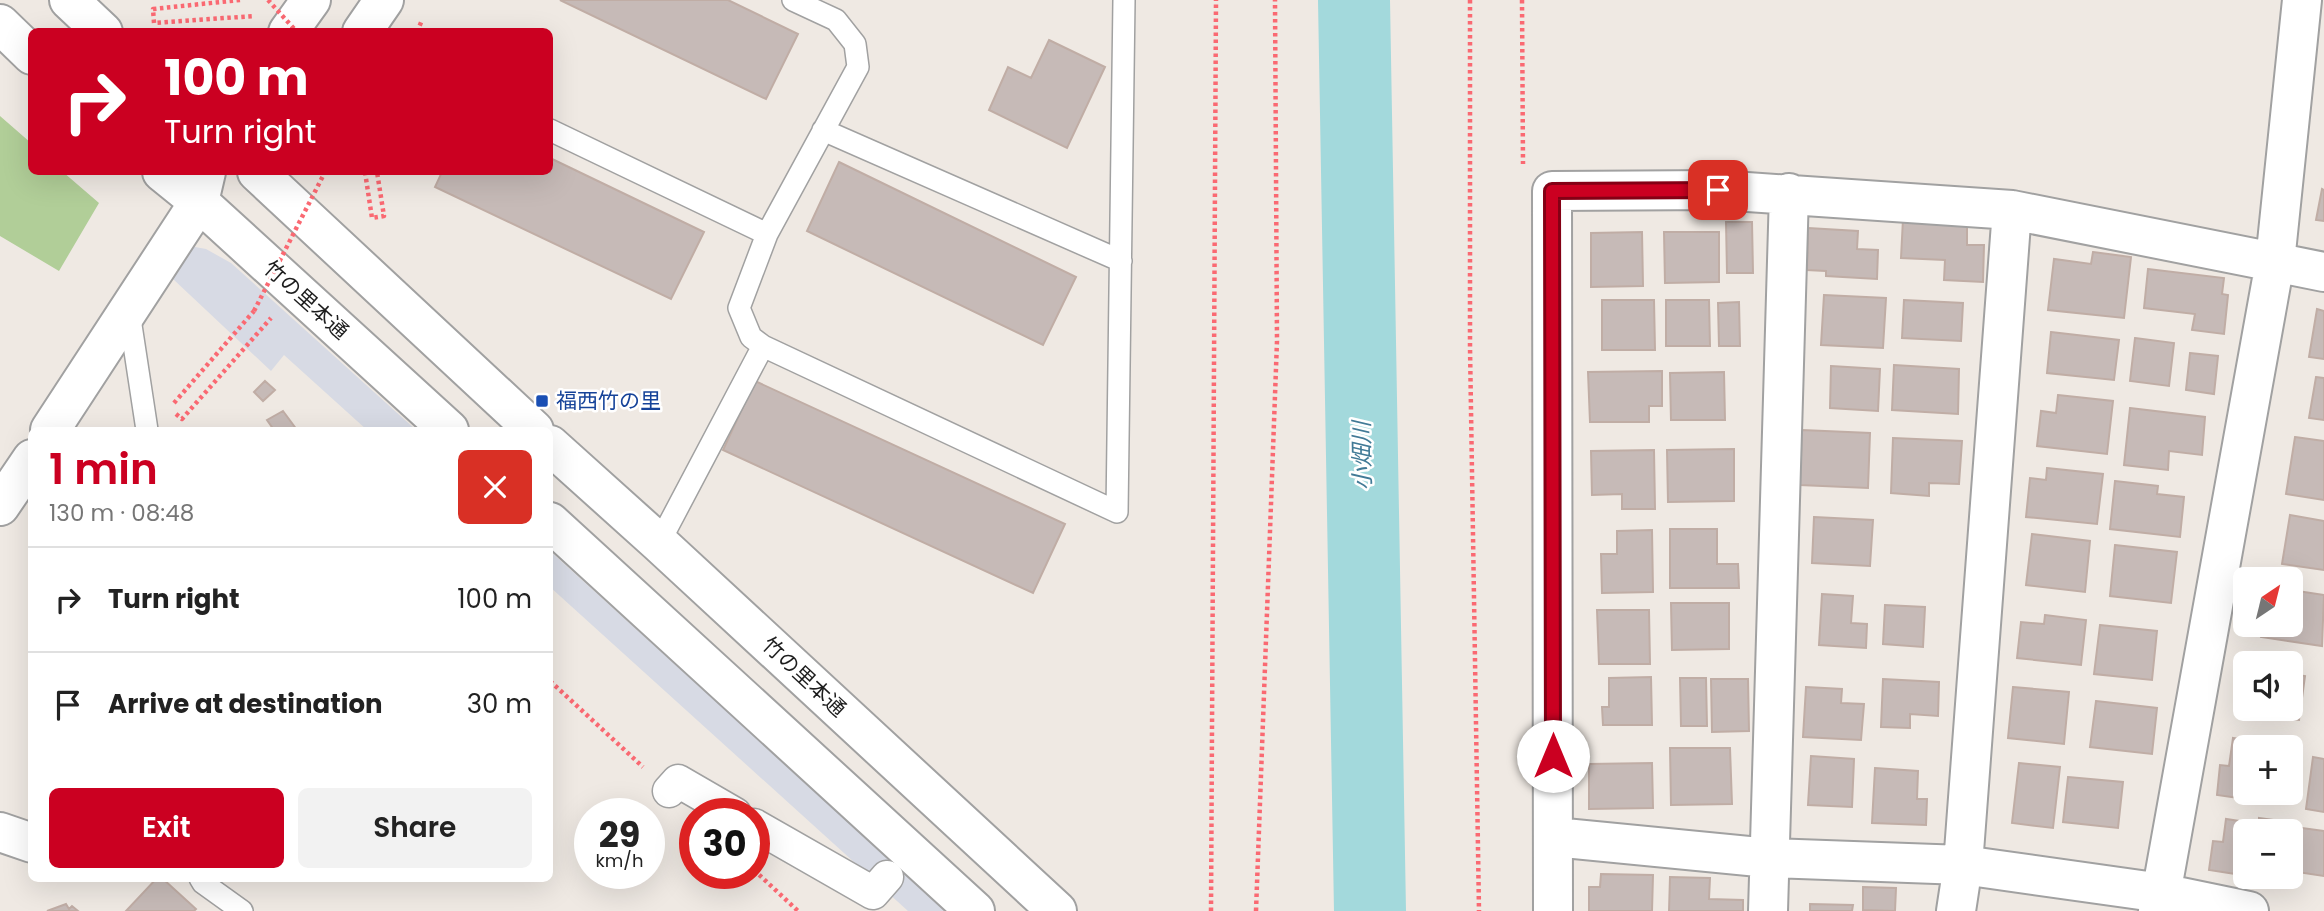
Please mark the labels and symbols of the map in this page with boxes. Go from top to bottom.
pin [1688,160,1748,220]
street label: 竹の里本通 [258,254,355,346]
place label: 福西竹の里 [556,386,661,415]
marker: 福西竹の里 [534,393,550,409]
water label: 小畑川 [1345,418,1379,491]
north arrow [2233,567,2303,637]
street label: 竹の里本通 [756,630,853,723]
position arrow [1516,719,1590,793]
speed limit sign: 30 [679,798,770,889]

